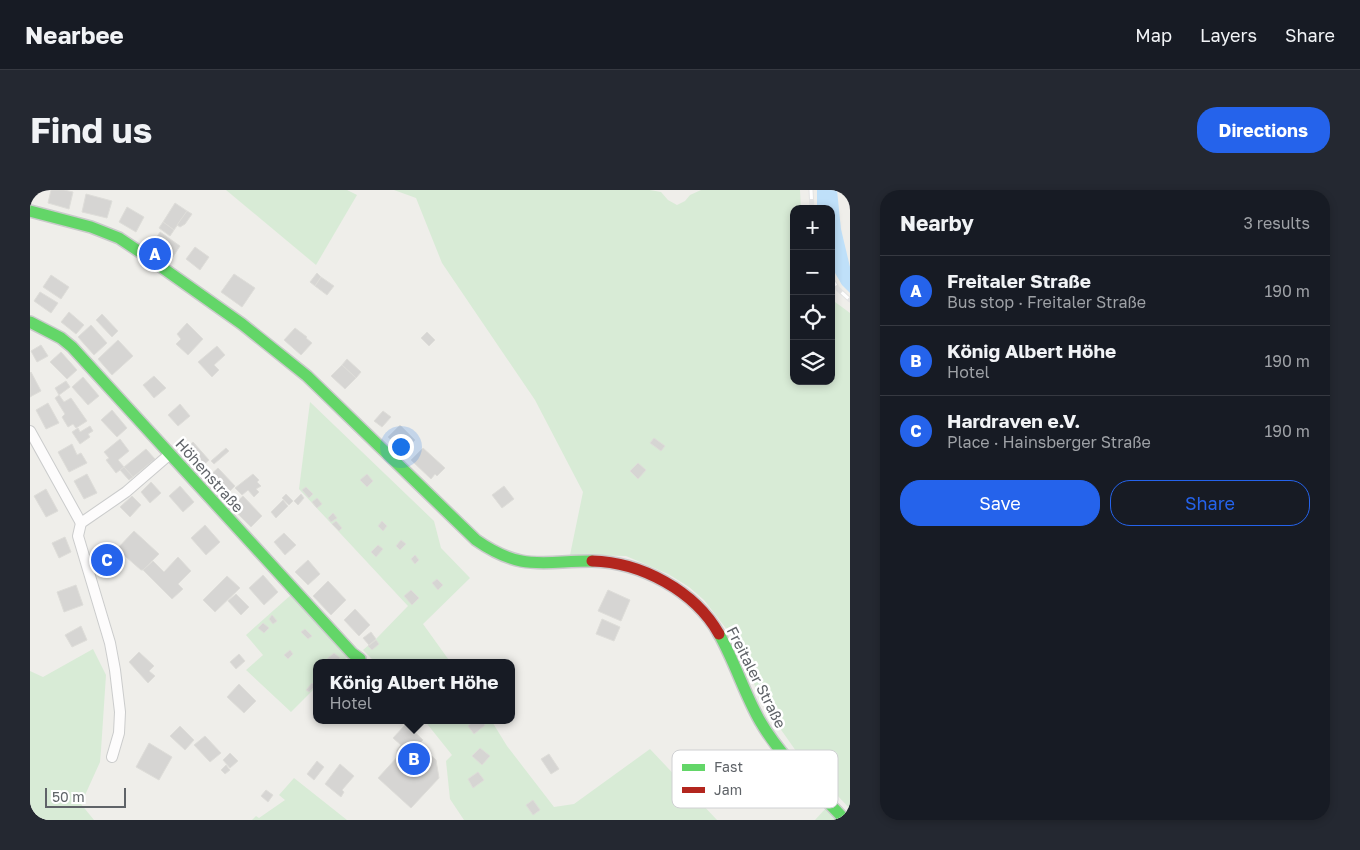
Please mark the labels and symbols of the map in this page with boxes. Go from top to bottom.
pin: A [139,235,171,273]
street label: Höhenstraße [172,434,248,516]
your location [388,434,414,460]
pin: C [91,541,123,579]
street label: Freitaler Straße [724,623,790,731]
pin: B [398,740,430,778]
legend [672,750,838,808]
text: Fast [714,758,743,775]
text: Jam [714,781,742,798]
scale bar [45,785,126,808]

